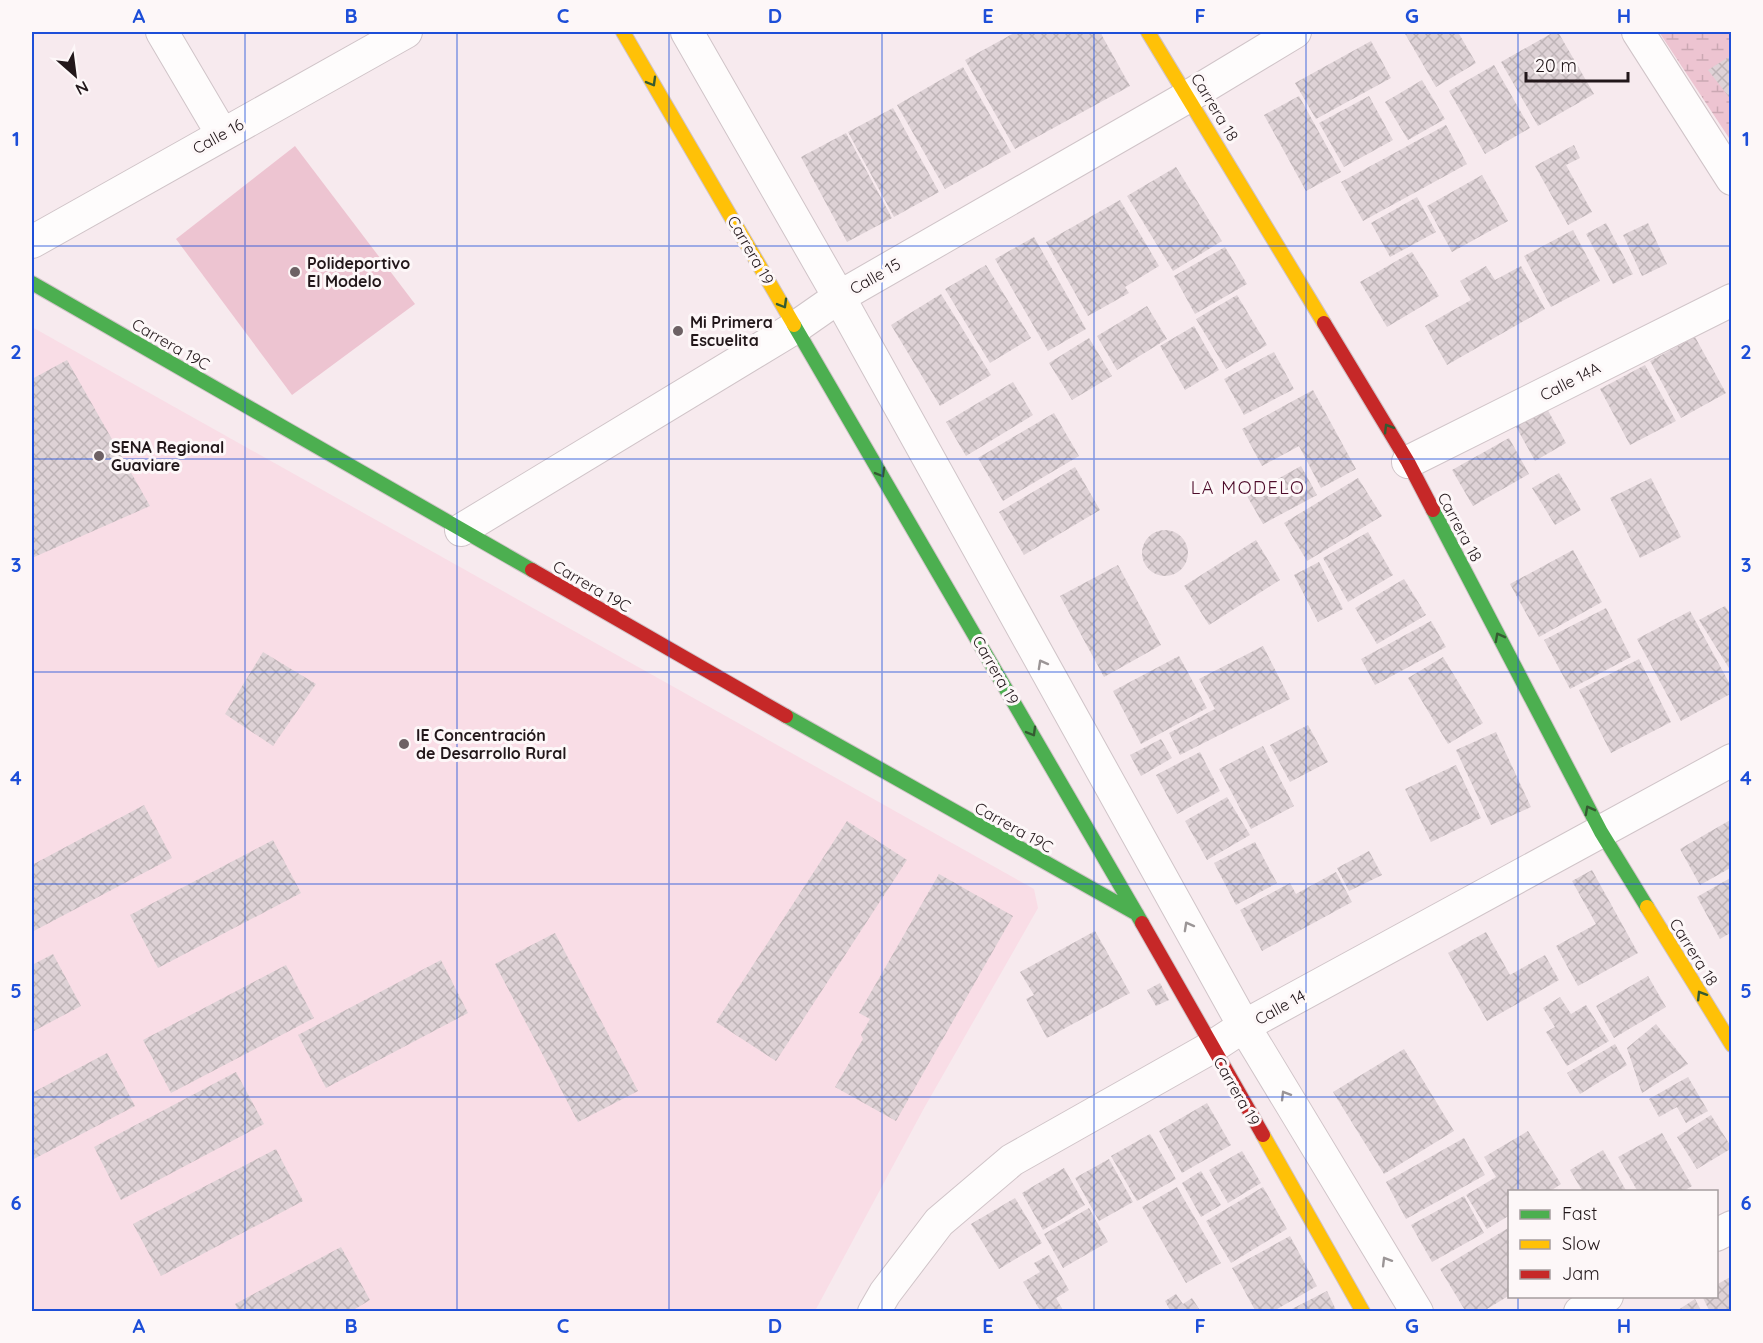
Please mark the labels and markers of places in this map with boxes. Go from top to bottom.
place label: Polideportivo El Modelo [307,253,410,291]
marker: Polideportivo El Modelo [288,265,302,279]
place label: Mi Primera Escuelita [690,312,773,350]
marker: Mi Primera Escuelita [671,324,685,338]
place label: SENA Regional Guaviare [111,437,224,475]
marker: SENA Regional Guaviare [92,449,106,463]
place label: IE Concentración de Desarrollo Rural [416,725,567,763]
marker: IE Concentración de Desarrollo Rural [397,737,411,751]

